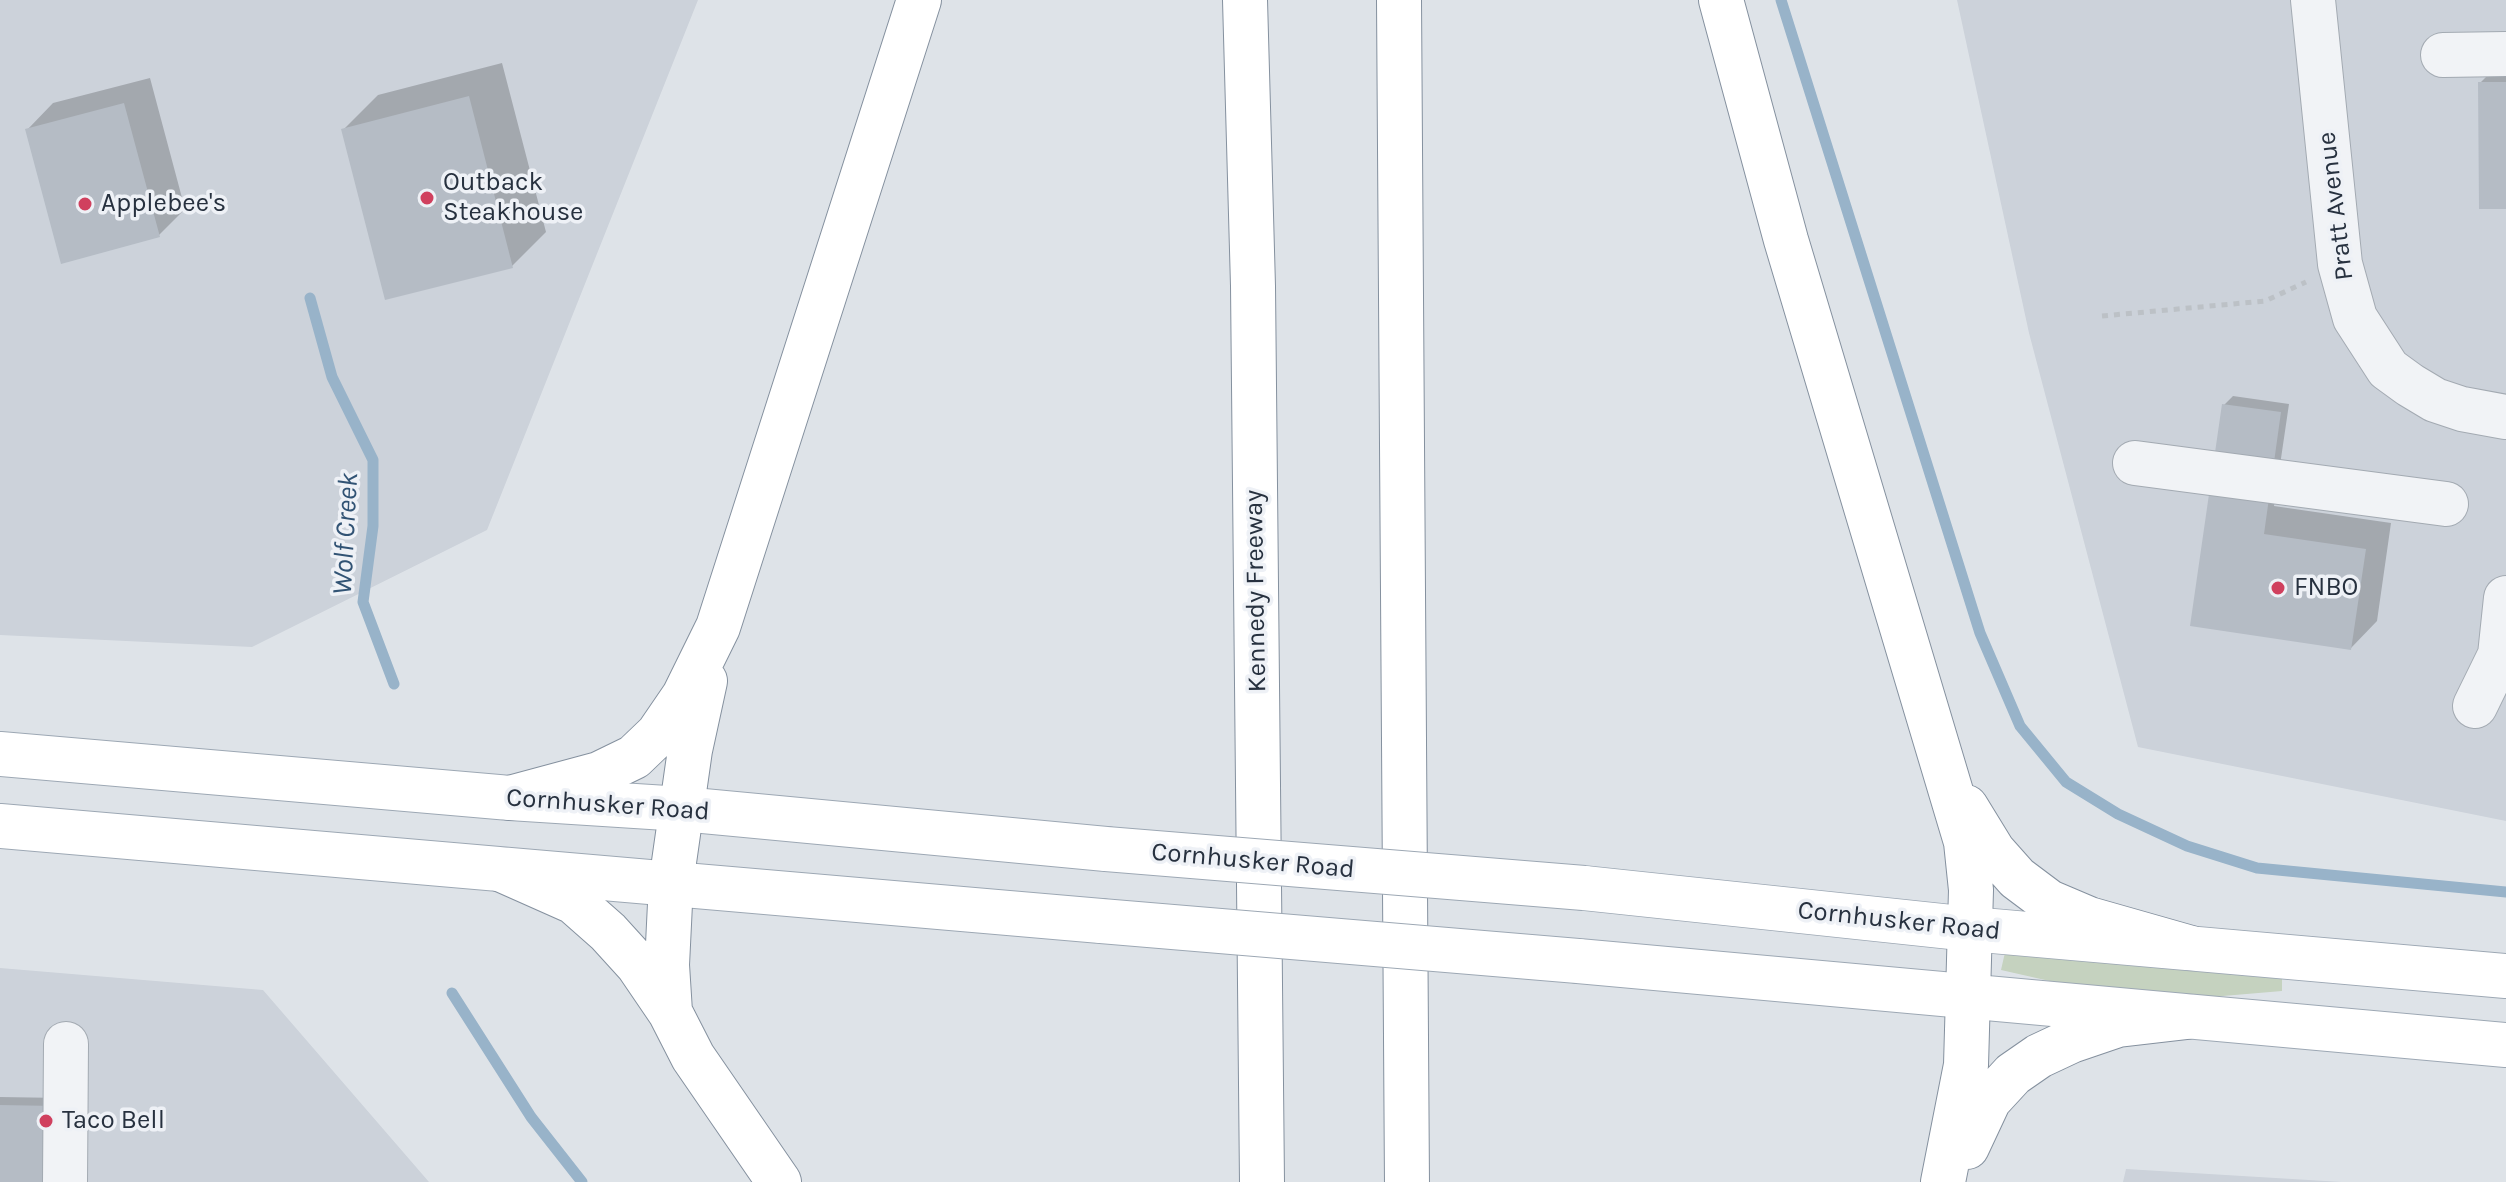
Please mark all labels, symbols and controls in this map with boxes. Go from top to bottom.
street label: Pratt Avenue [2311,130,2361,282]
place label: Outback Steakhouse [443,167,583,228]
place label: Applebee's [101,188,226,220]
marker: Outback Steakhouse [418,189,436,207]
marker: Applebee's [76,195,94,213]
water label: Wolf Creek [326,472,366,596]
street label: Kennedy Freeway [1239,489,1273,693]
place label: FNBO [2294,572,2358,604]
marker: FNBO [2269,579,2287,597]
street label: Cornhusker Road [505,782,711,828]
street label: Cornhusker Road [1150,837,1356,885]
street label: Cornhusker Road [1796,895,2002,947]
place label: Taco Bell [62,1105,165,1137]
marker: Taco Bell [37,1112,55,1130]

